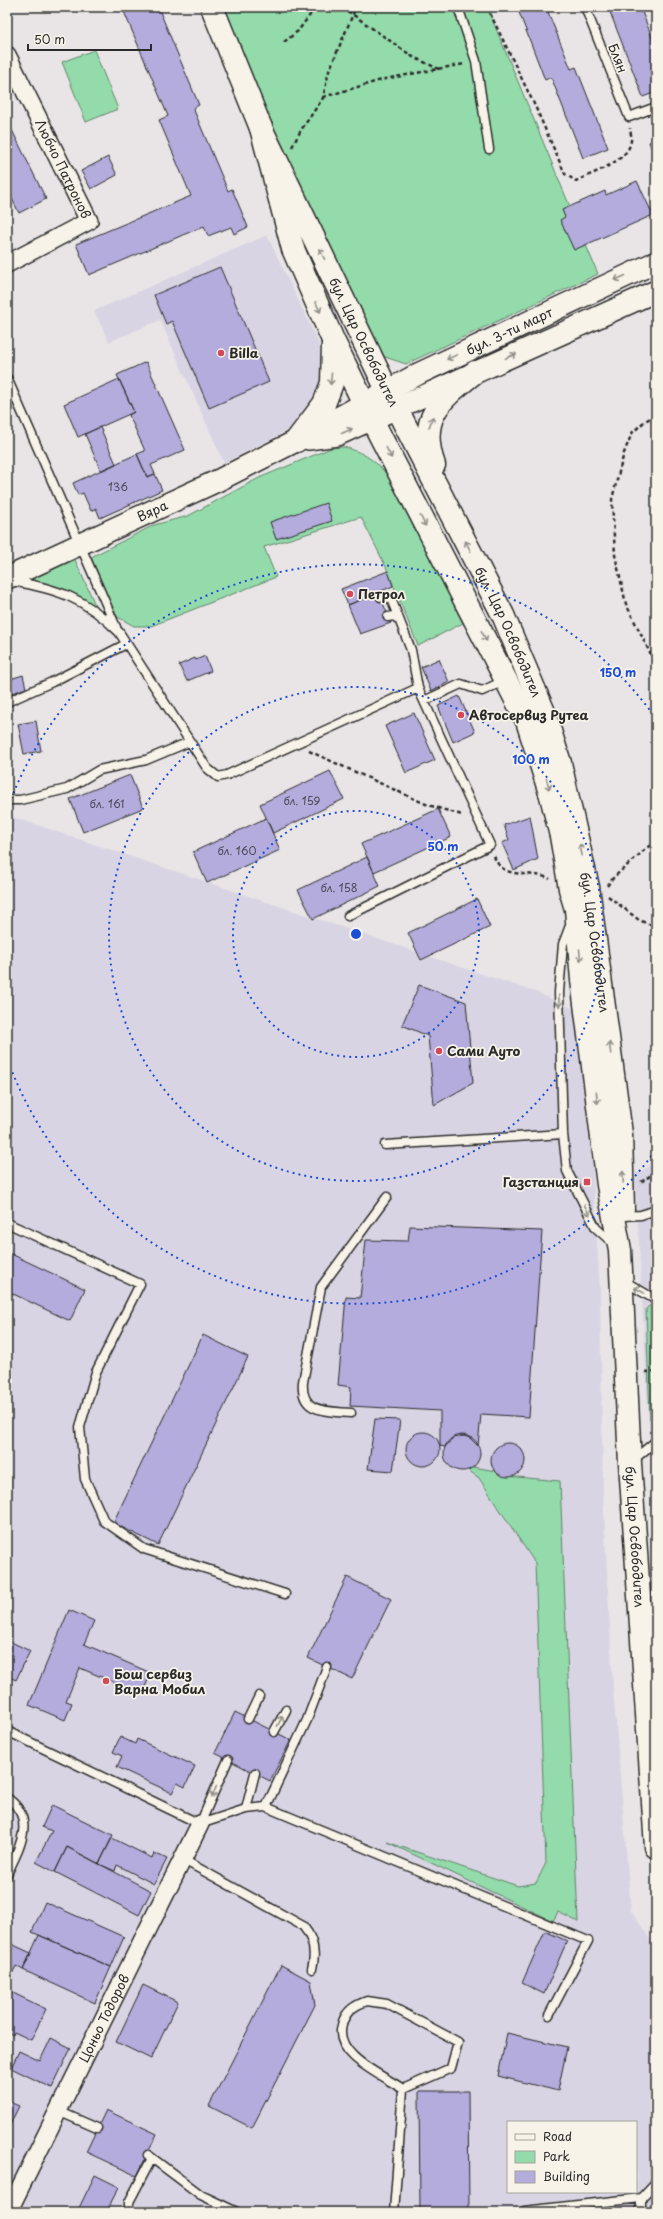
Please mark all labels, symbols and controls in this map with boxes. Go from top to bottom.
scale bar [28,26,151,52]
text: 50 m [34,30,65,48]
street label: Блян [604,40,633,75]
street label: Любчо Патронов [31,116,96,222]
one-way arrow [318,248,325,260]
street label: бул. Цар Освободител [325,274,404,410]
one-way arrow [615,274,627,282]
one-way arrow [315,300,322,312]
street label: бул. 3-ти март [463,302,556,359]
place label: Billa [229,343,259,362]
marker: Billa [216,348,226,358]
one-way arrow [505,352,517,359]
one-way arrow [447,354,459,361]
one-way arrow [328,372,335,385]
one-way arrow [427,417,435,429]
one-way arrow [341,427,353,434]
one-way arrow [386,447,393,459]
house number: 136 [108,478,128,495]
street label: Вяра [134,495,171,526]
one-way arrow [420,515,427,527]
one-way arrow [464,540,471,552]
street label: бул. Цар Освободител [471,563,547,700]
place label: Петрол [358,584,405,603]
marker: Петрол [345,589,355,599]
one-way arrow [481,630,488,642]
text: 150 m [600,663,636,681]
place label: Автосервиз Рутеа [469,705,589,724]
marker: Автосервиз Рутеа [456,710,466,720]
text: 100 m [512,750,550,768]
one-way arrow [545,777,552,790]
house number: бл. 159 [283,792,321,809]
house number: бл. 161 [90,795,124,812]
text: 50 m [427,837,459,855]
house number: бл. 160 [217,842,257,859]
one-way arrow [576,844,584,857]
street label: бул. Цар Освободител [576,870,615,1014]
house number: бл. 158 [320,879,358,896]
centre of rings [349,927,363,941]
one-way arrow [576,948,584,961]
one-way arrow [555,994,563,1007]
place label: Сами Ауто [447,1041,521,1060]
one-way arrow [606,1042,614,1055]
marker: Сами Ауто [434,1046,444,1056]
one-way arrow [593,1091,601,1104]
one-way arrow [619,1171,627,1184]
place label: Газстанция [503,1172,579,1191]
marker: Газстанция [582,1177,592,1187]
one-way arrow [584,1204,591,1216]
one-way arrow [633,1286,645,1294]
street label: бул. Цар Освободител [621,1466,650,1608]
place label: Бош сервиз Варна Мобил [114,1664,206,1698]
marker: Бош сервиз Варна Мобил [101,1676,111,1686]
one-way arrow [277,1715,284,1727]
one-way arrow [210,1786,217,1798]
street label: Цоньо Тодоров [73,1971,133,2066]
legend [507,2121,637,2193]
text: Road [543,2127,572,2145]
text: Park [543,2147,570,2165]
text: Building [543,2167,590,2185]

